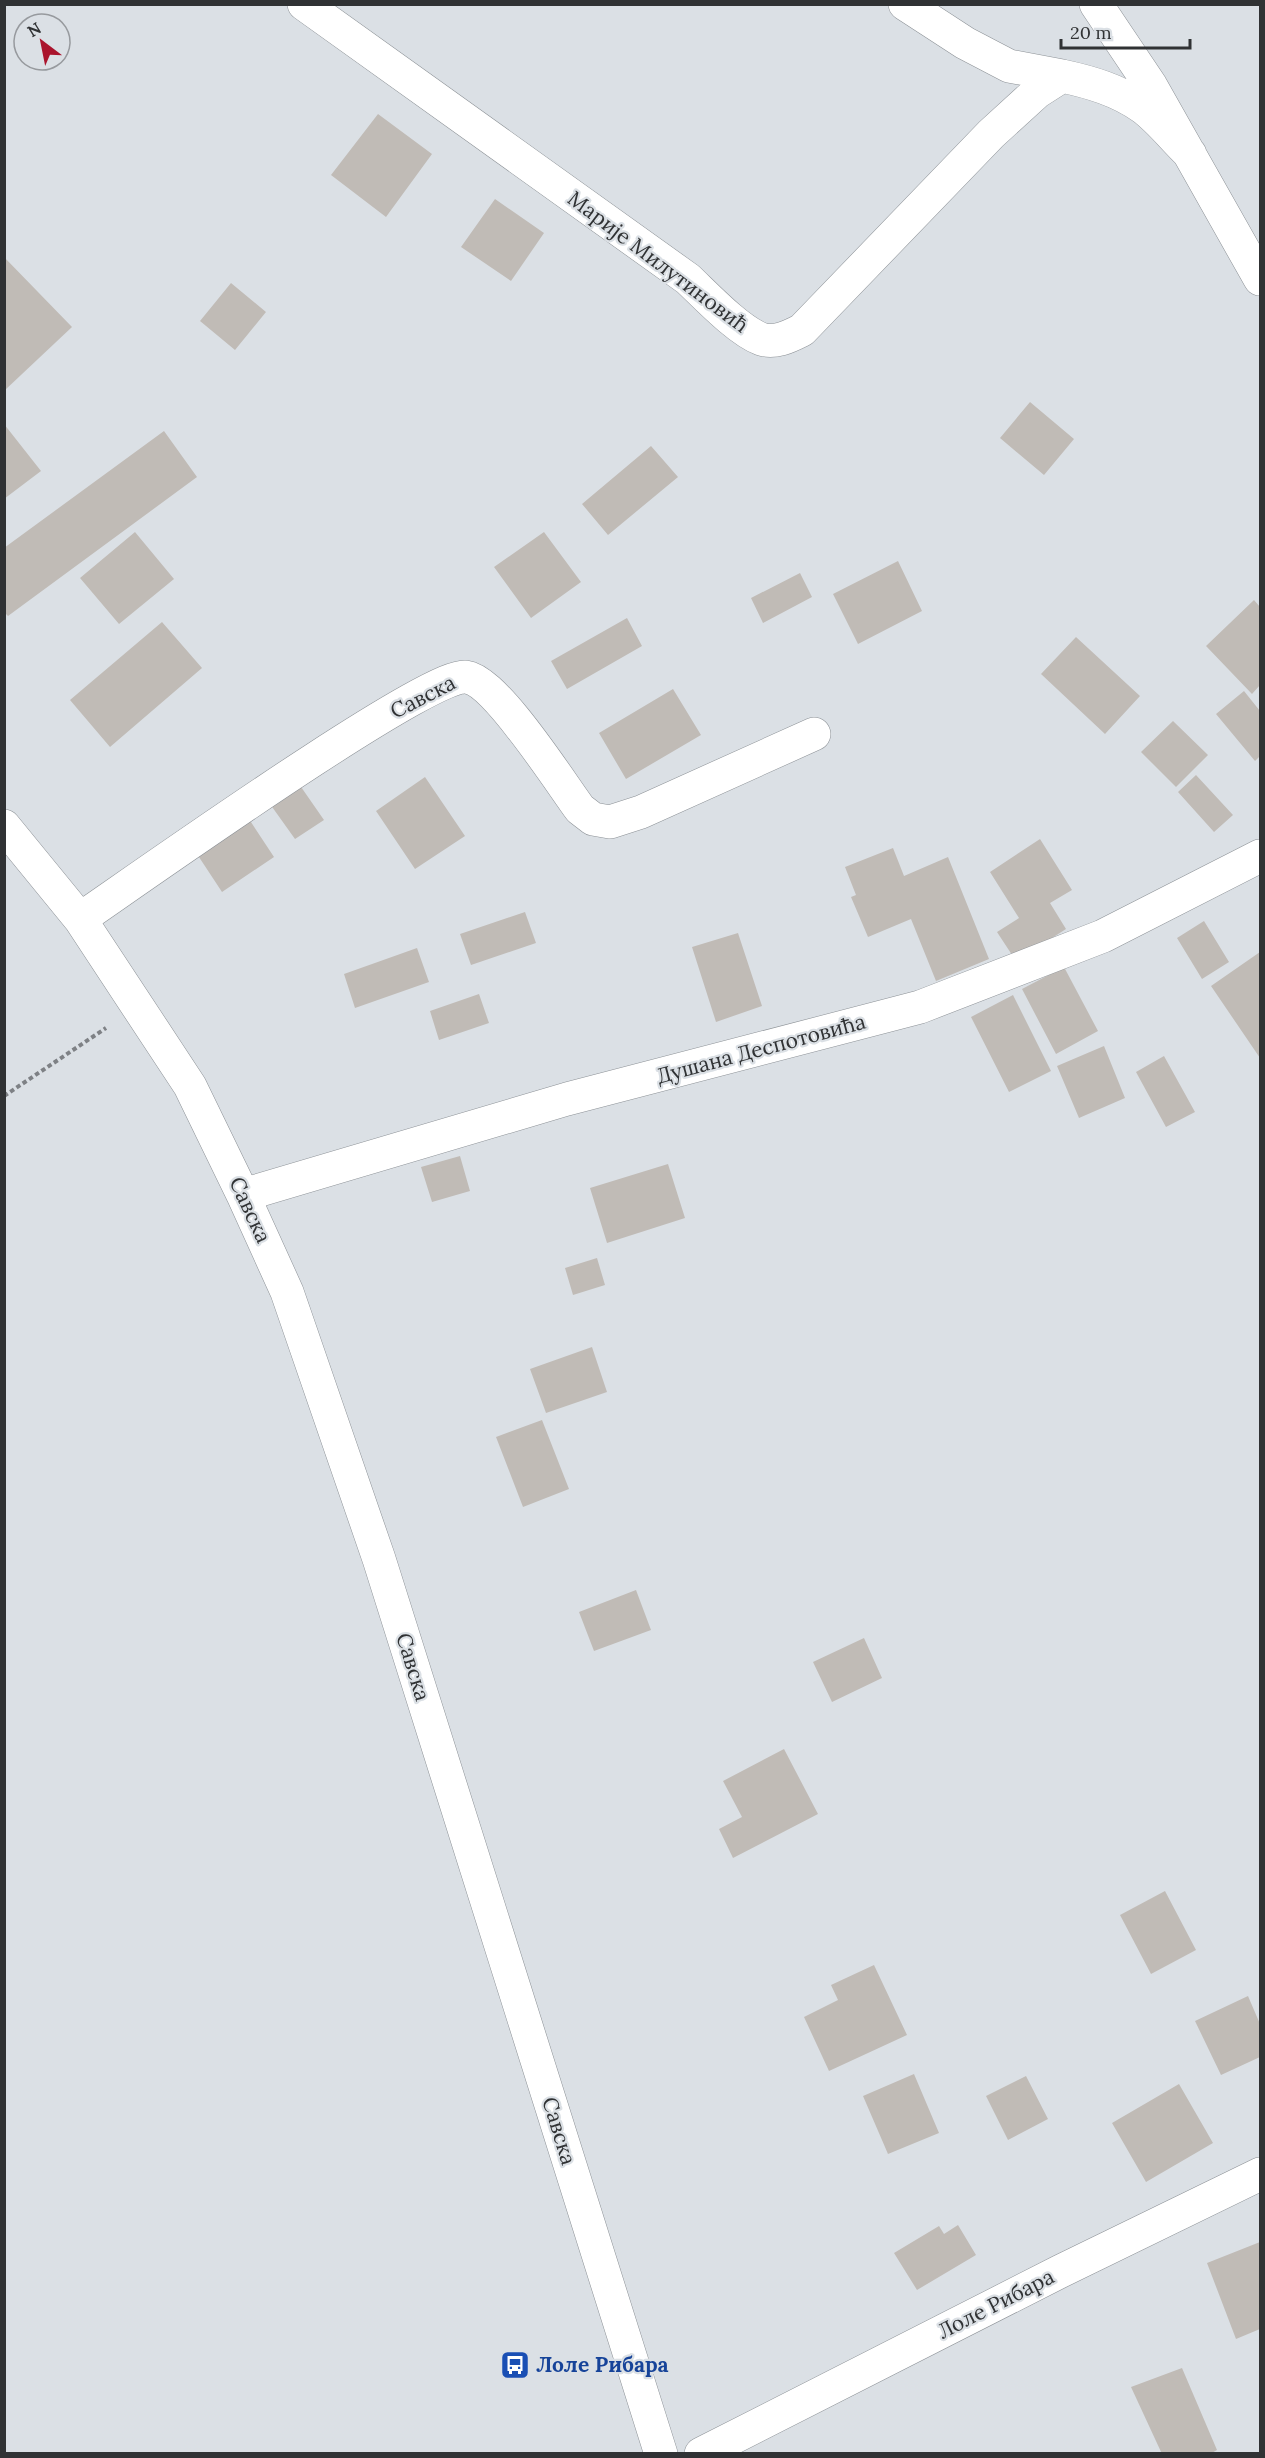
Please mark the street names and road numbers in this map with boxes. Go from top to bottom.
street label: Марије Милутиновић [562,185,754,338]
street label: Савска [386,669,460,724]
street label: Душана Деспотовића [653,1008,869,1089]
street label: Савска [223,1172,277,1247]
street label: Савска [390,1630,437,1704]
street label: Савска [536,2094,583,2168]
street label: Лоле Рибара [933,2263,1059,2345]

